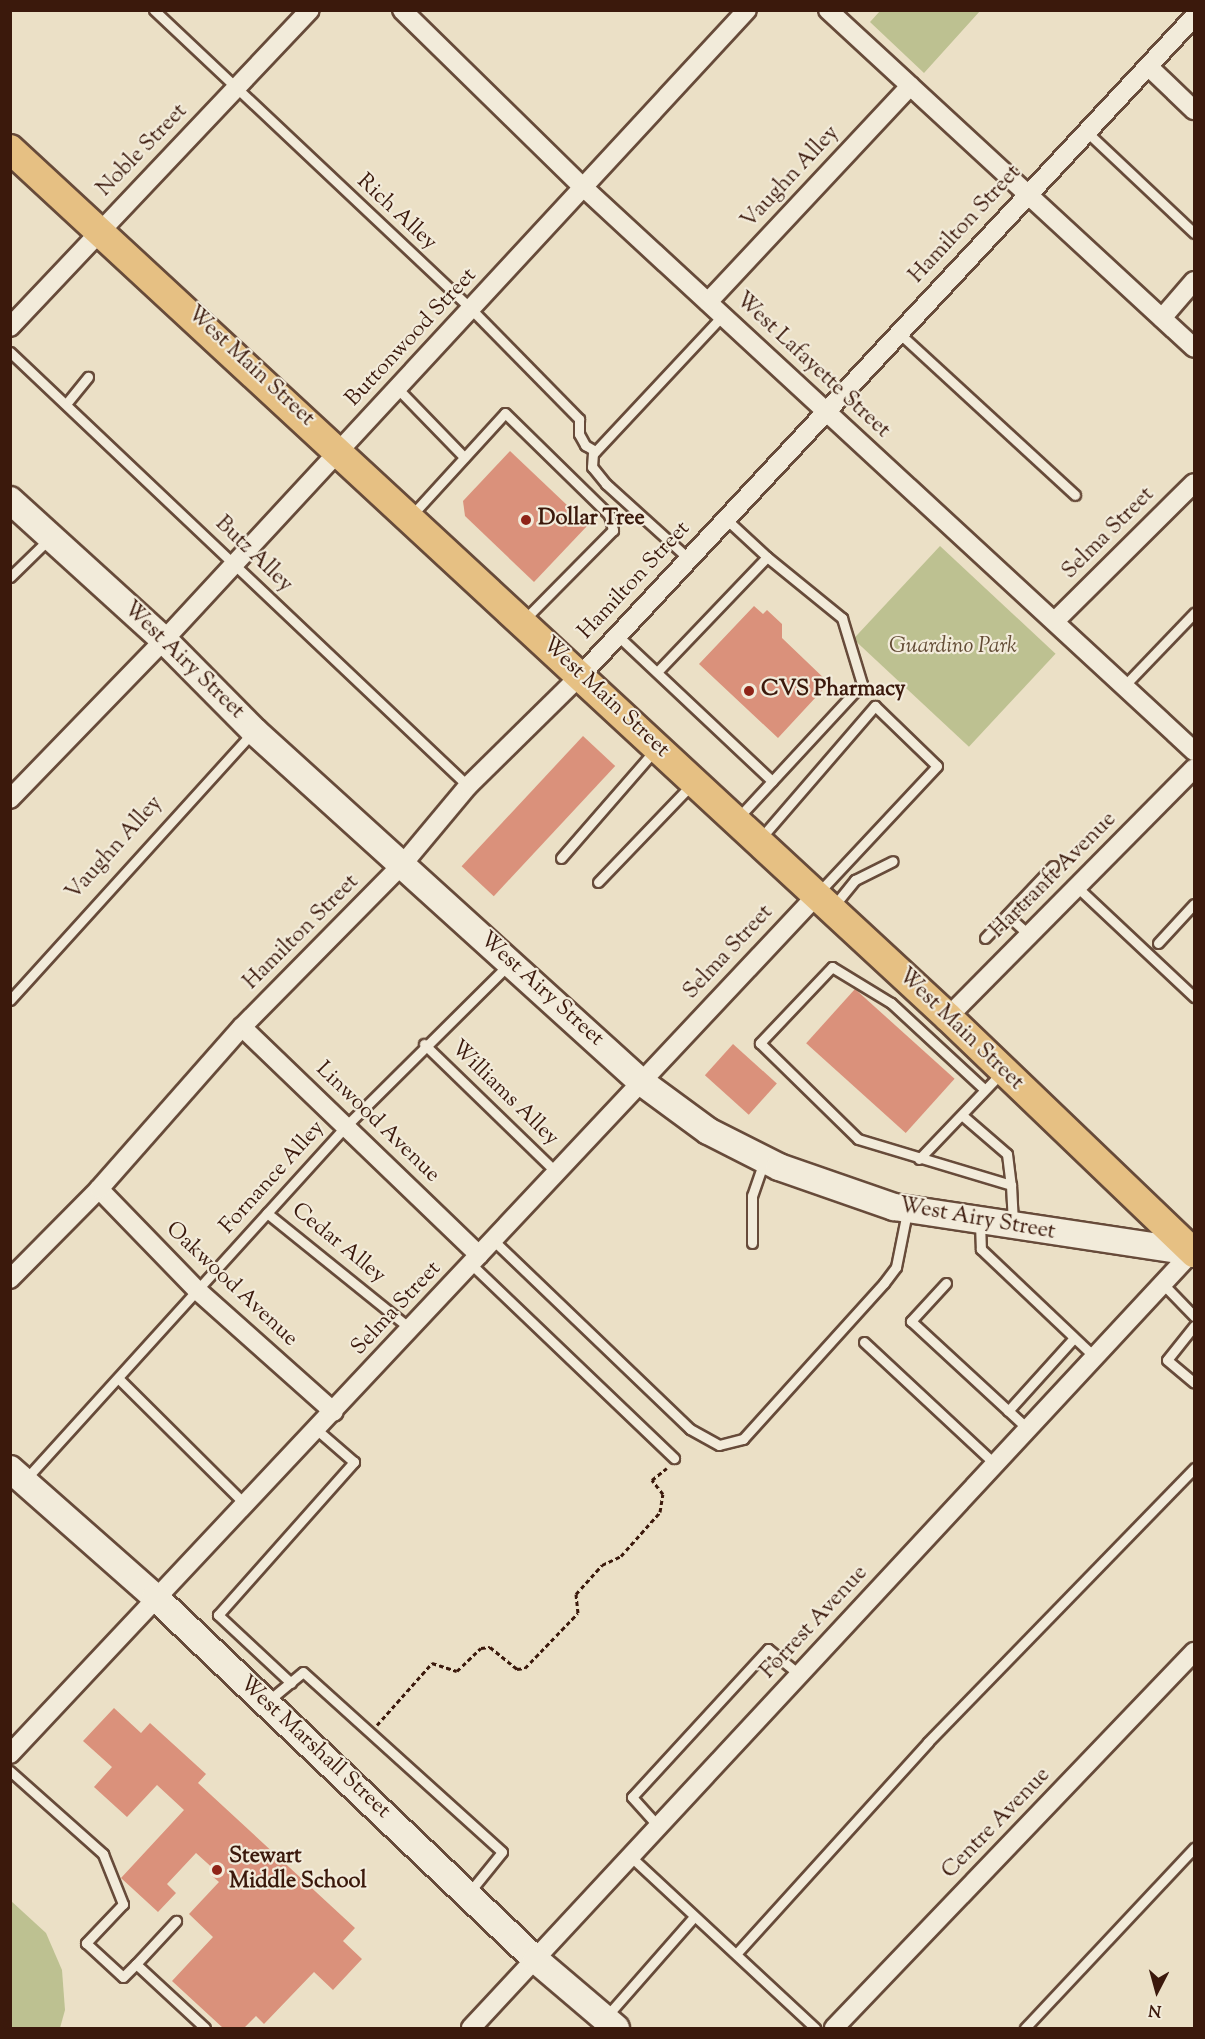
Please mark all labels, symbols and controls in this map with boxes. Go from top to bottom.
street label: Noble Street [92,99,194,203]
street label: Vaughn Alley [737,121,845,235]
street label: Hamilton Street [905,160,1027,290]
street label: Rich Alley [350,169,442,257]
street label: Buttonwood Street [341,263,483,413]
street label: West Lafayette Street [729,288,895,444]
street label: West Main Street [181,301,319,433]
street label: Selma Street [1058,483,1160,585]
place label: Dollar Tree [538,507,645,533]
street label: Butz Alley [209,512,297,598]
marker: Dollar Tree [519,513,533,527]
street label: Hamilton Street [574,516,696,646]
street label: West Airy Street [117,597,249,725]
street label: West Main Street [536,632,674,764]
park label: Guardino Park [889,635,1017,661]
place label: CVS Pharmacy [761,678,905,704]
marker: CVS Pharmacy [742,684,756,698]
street label: Vaughn Alley [61,791,169,907]
street label: Hartranft Avenue [985,807,1123,945]
street label: Hamilton Street [239,870,365,996]
street label: Selma Street [679,900,779,1006]
street label: West Airy Street [473,927,609,1053]
street label: West Main Street [892,963,1028,1097]
street label: Williams Alley [444,1036,564,1152]
street label: Linwood Avenue [309,1057,445,1189]
street label: Fornance Alley [215,1116,331,1240]
street label: West Airy Street [897,1193,1057,1247]
street label: Cedar Alley [286,1198,390,1290]
street label: Oakwood Avenue [159,1217,303,1353]
street label: Selma Street [347,1256,447,1362]
street label: Forrest Avenue [756,1561,874,1685]
street label: West Marshall Street [233,1671,395,1825]
street label: Centre Avenue [937,1763,1057,1885]
place label: Stewart Middle School [229,1844,367,1896]
marker: Stewart Middle School [210,1863,224,1877]
north arrow [1127,1961,1187,2021]
text: N [1148,1997,1163,2022]

